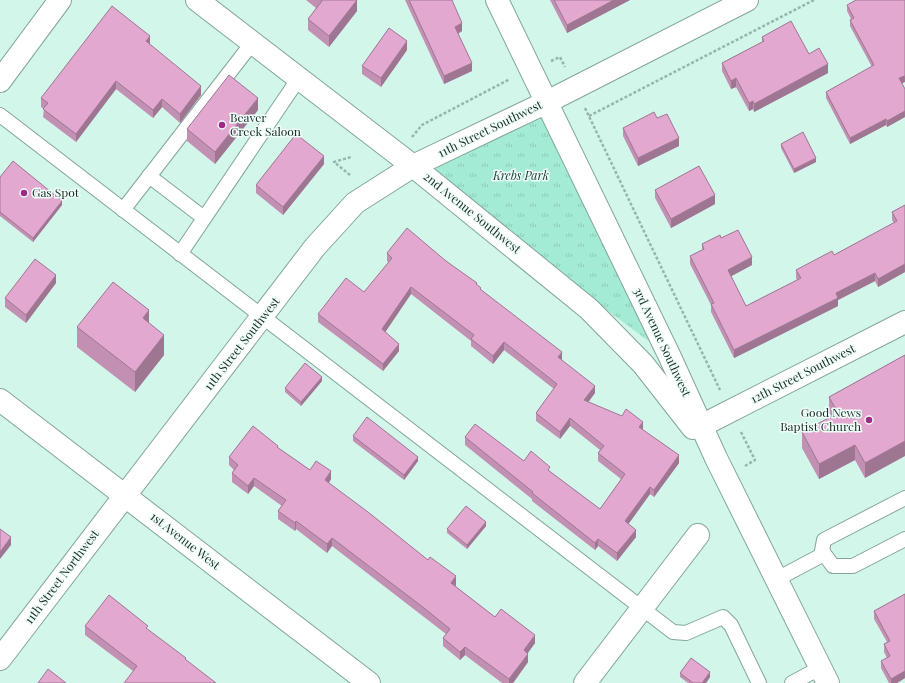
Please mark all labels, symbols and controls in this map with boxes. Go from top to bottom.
street label: 11th Street Southwest [435,96,545,160]
place label: Beaver Creek Saloon [230,109,301,139]
marker: Beaver Creek Saloon [217,120,227,130]
park label: Krebs Park [492,167,549,183]
street label: 2nd Avenue Southwest [421,168,525,257]
place label: Gas Spot [32,184,80,200]
marker: Gas Spot [19,188,29,198]
street label: 3rd Avenue Southwest [631,284,696,399]
street label: 11th Street Southwest [200,293,283,393]
street label: 12th Street Southwest [747,339,858,406]
place label: Good News Baptist Church [780,404,861,434]
marker: Good News Baptist Church [864,415,874,425]
street label: 1st Avenue West [147,508,224,573]
street label: 11th Street Northwest [20,525,102,627]

